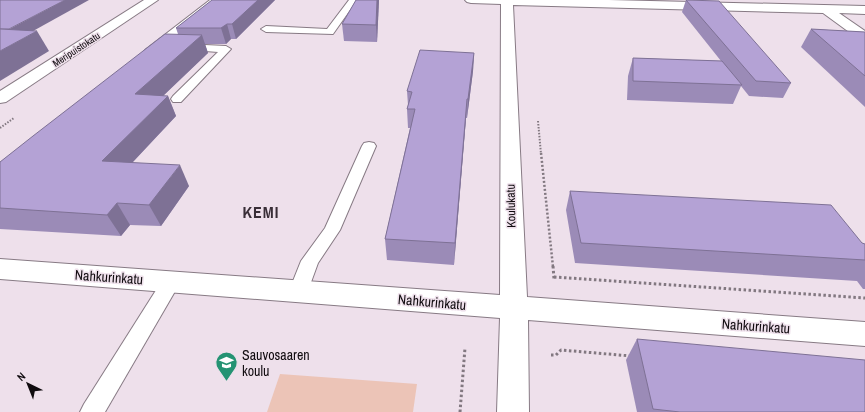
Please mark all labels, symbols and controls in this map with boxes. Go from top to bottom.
street label: Meripuistokatu [50,29,103,70]
street label: Koulukatu [503,184,519,228]
district label: KEMI [243,201,279,223]
street label: Nahkurinkatu [74,266,144,288]
street label: Nahkurinkatu [397,290,467,314]
street label: Nahkurinkatu [721,315,791,337]
place label: Sauvosaaren koulu [242,346,310,380]
school or university icon: Sauvosaaren koulu [214,350,240,383]
north arrow [8,364,48,404]
text: N [14,369,28,384]

